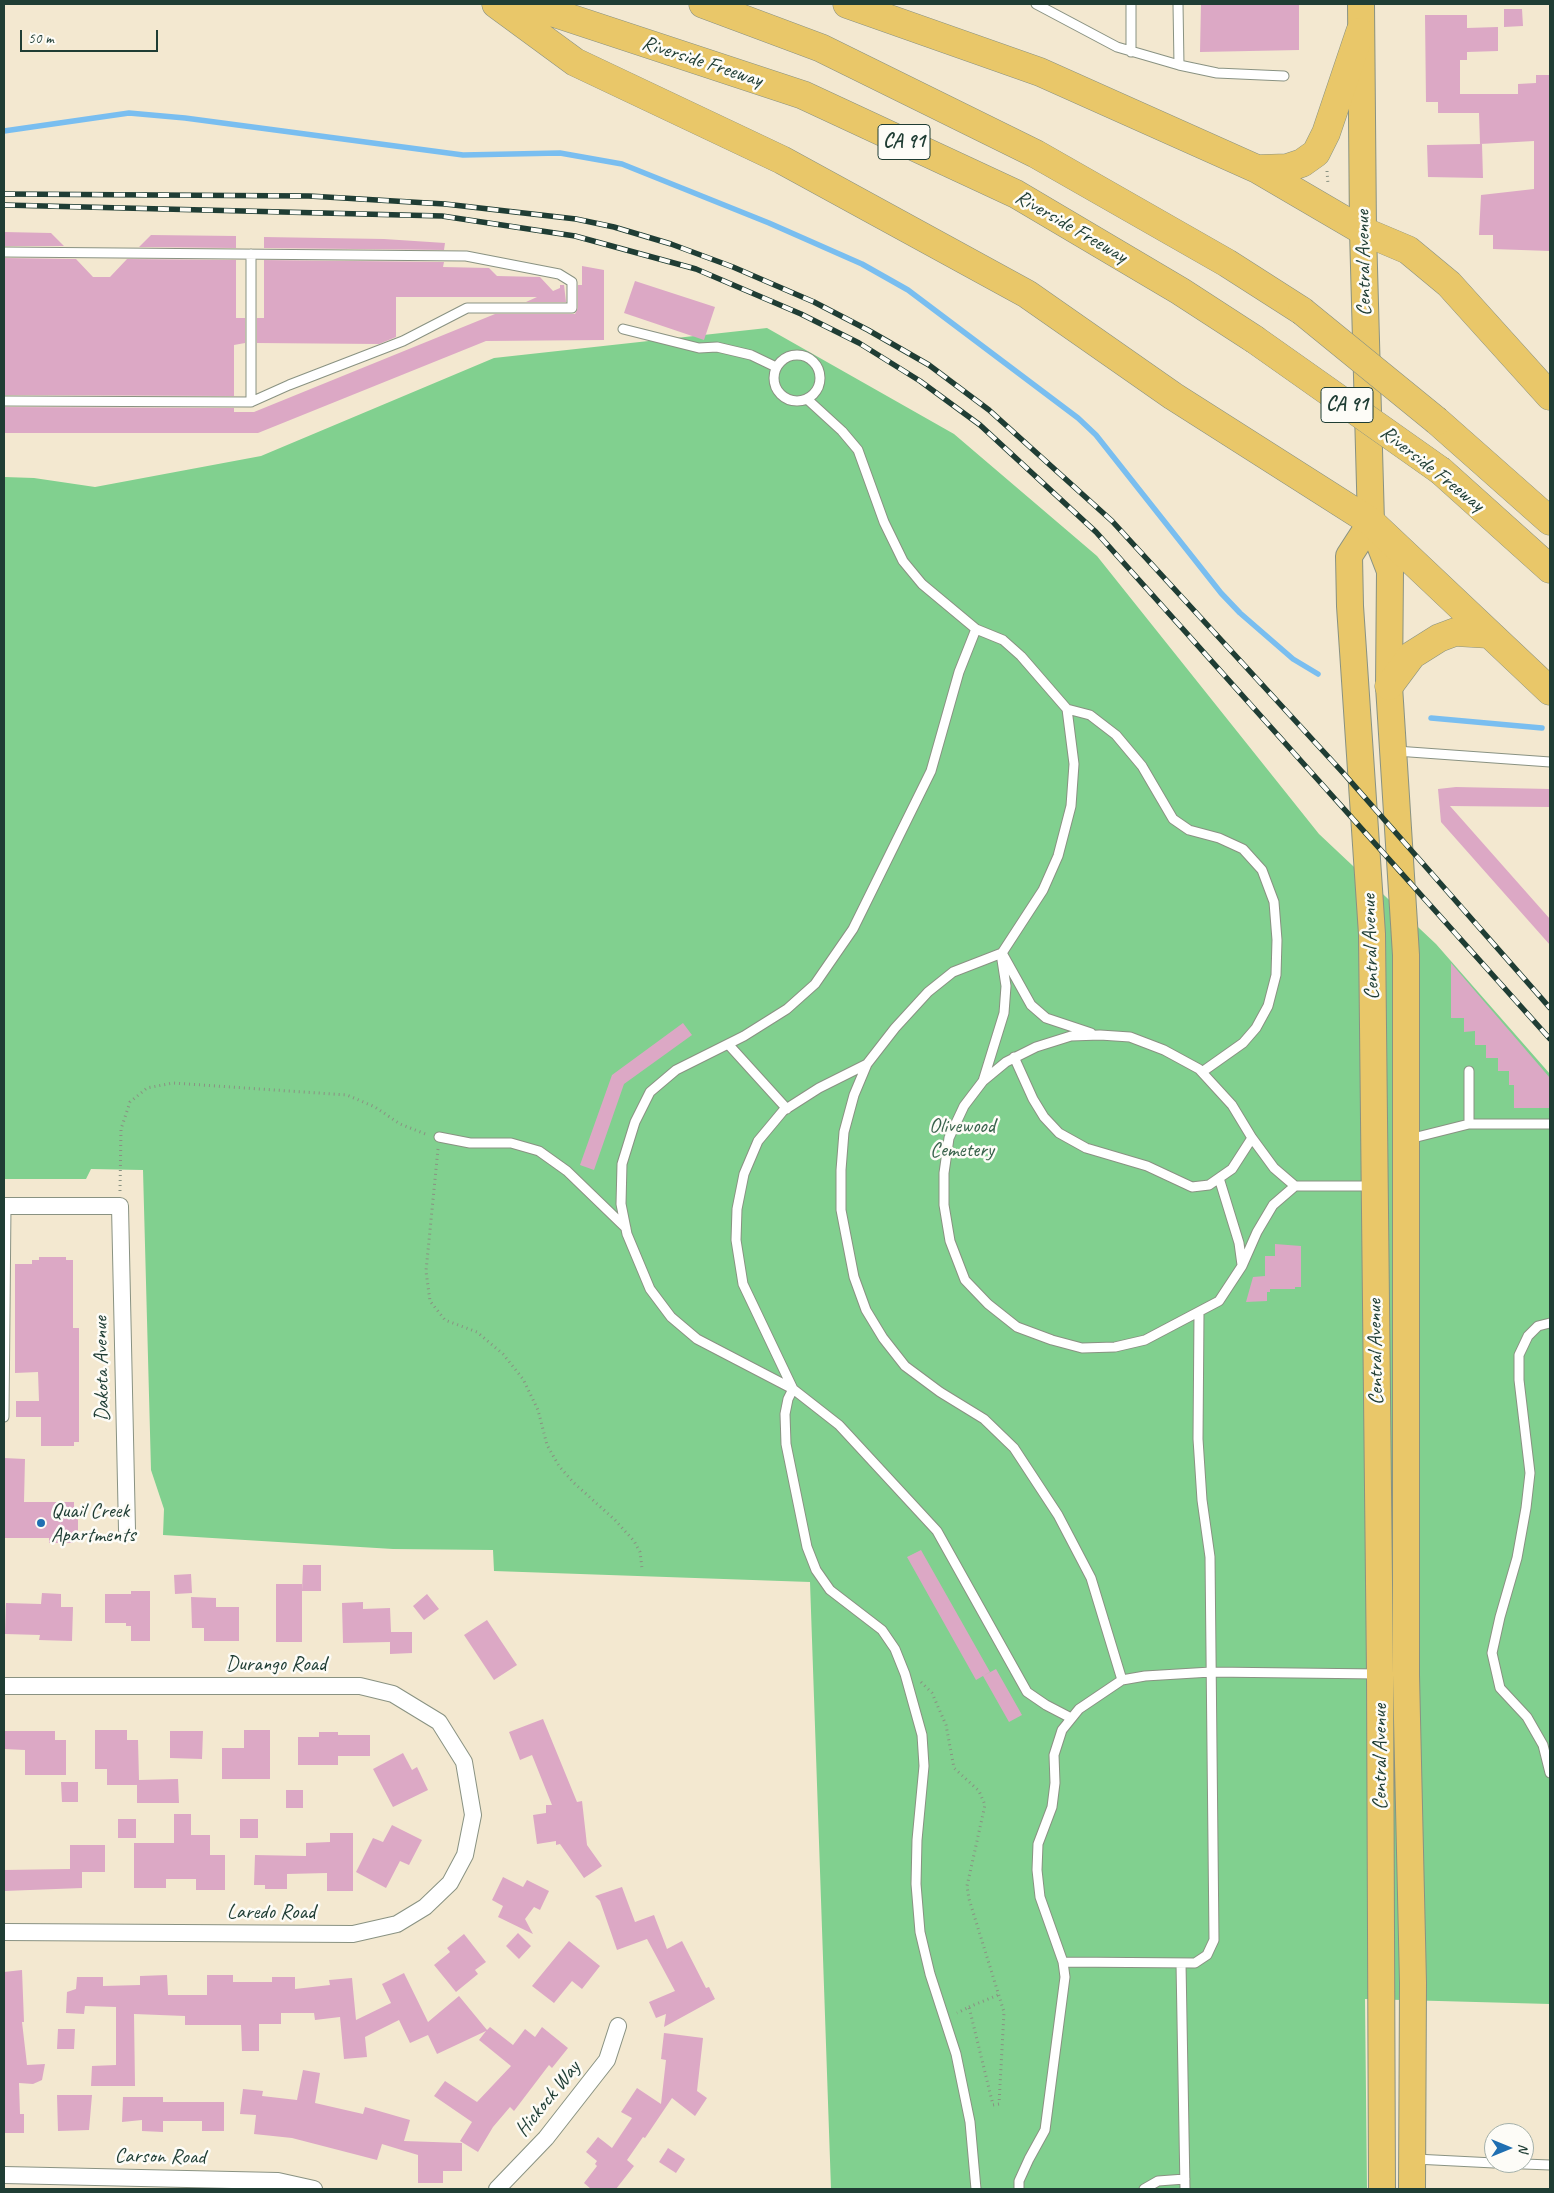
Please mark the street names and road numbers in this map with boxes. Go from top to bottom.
street label: Riverside Freeway [639,31,765,93]
road number: CA 91 [878,124,930,160]
street label: Riverside Freeway [1011,185,1131,269]
street label: Central Avenue [1350,210,1378,316]
road number: CA 91 [1321,388,1373,422]
street label: Riverside Freeway [1375,421,1489,517]
street label: Central Avenue [1357,894,1385,1000]
street label: Central Avenue [1362,1299,1390,1405]
street label: Dakota Avenue [88,1316,116,1422]
street label: Durango Road [226,1651,326,1677]
street label: Central Avenue [1367,1704,1393,1810]
street label: Laredo Road [227,1899,315,1925]
street label: Hickock Way [510,2056,586,2142]
street label: Carson Road [114,2144,206,2170]

